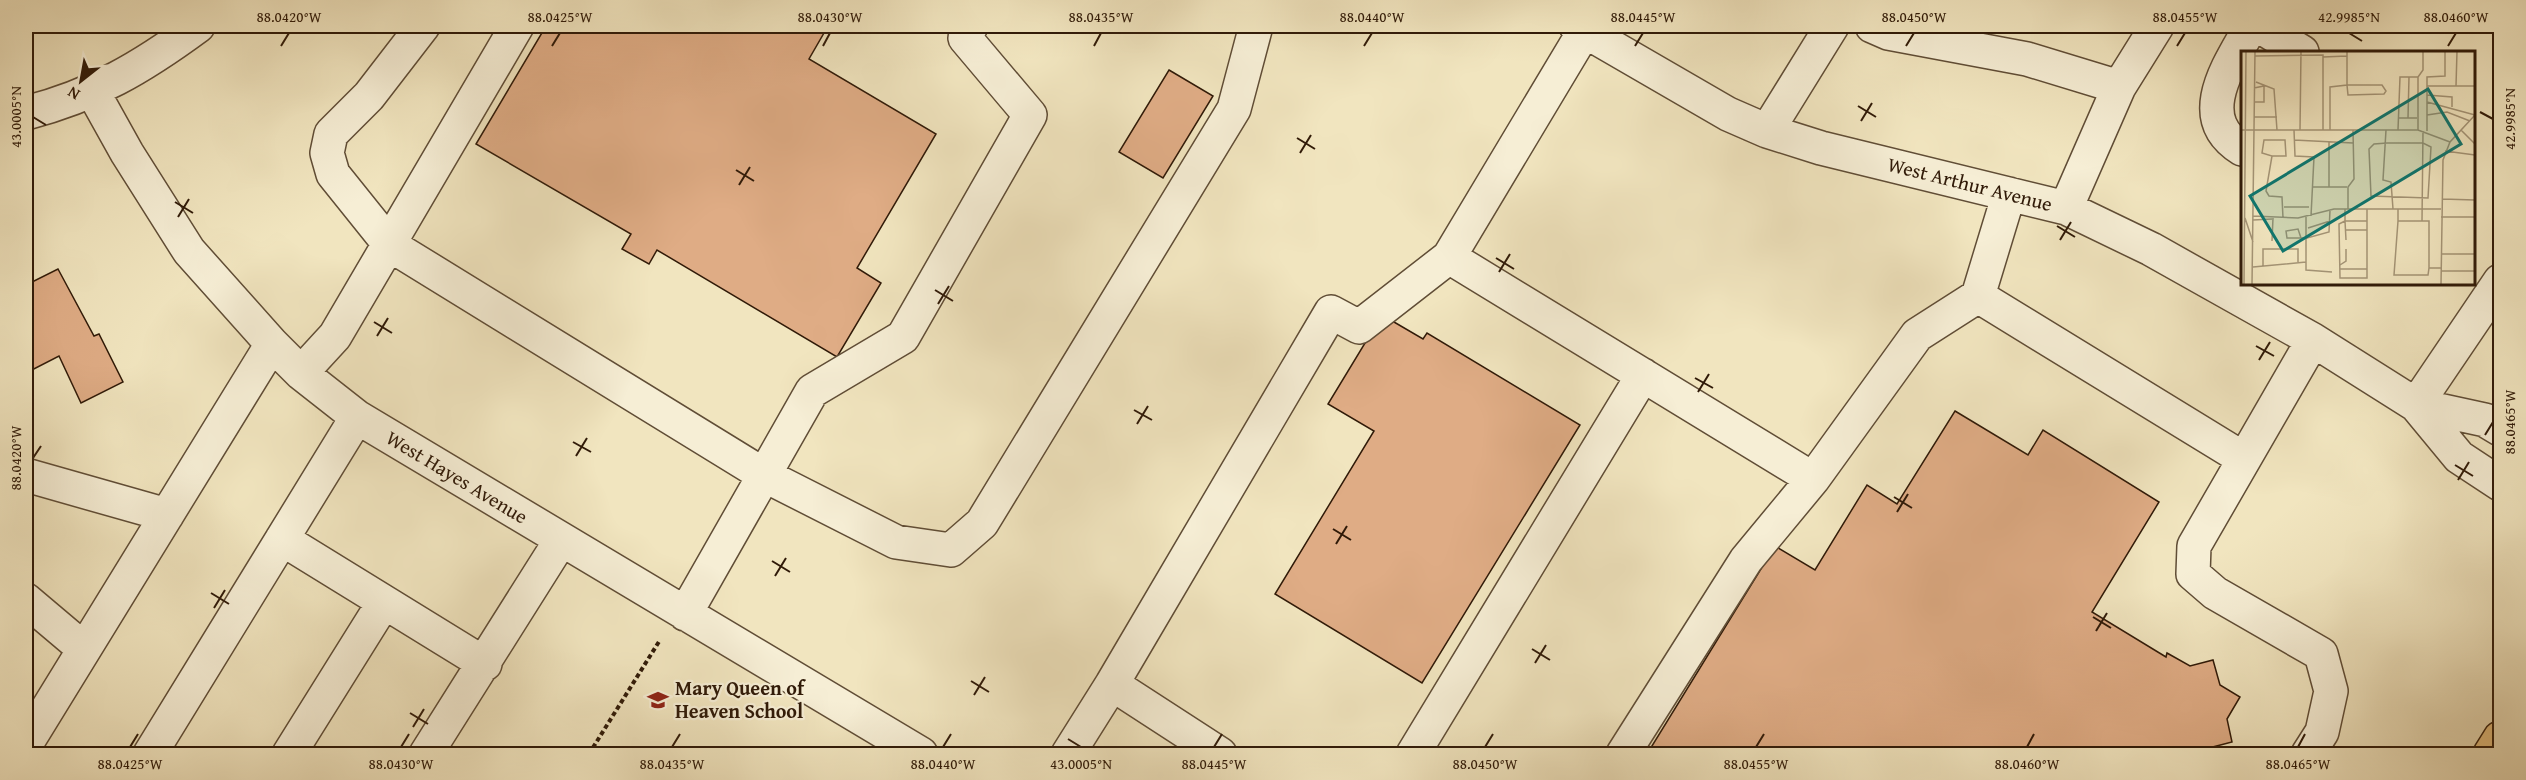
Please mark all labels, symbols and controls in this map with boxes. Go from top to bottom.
text: 88.0420°W [256,6,322,27]
text: 88.0425°W [527,6,593,27]
text: 88.0430°W [797,6,863,27]
text: 88.0435°W [1068,6,1134,27]
text: 88.0440°W [1339,6,1405,27]
text: 88.0445°W [1610,6,1676,27]
text: 88.0450°W [1881,6,1947,27]
text: 88.0455°W [2152,6,2218,27]
text: 42.9985°N [2318,6,2380,27]
text: 88.0460°W [2423,6,2489,27]
north arrow [51,51,111,111]
inset map [2241,51,2475,285]
text: N [62,81,84,107]
text: 43.0005°N [5,86,26,148]
text: 42.9985°N [2499,88,2520,150]
street label: West Arthur Avenue [1885,149,2055,218]
text: 88.0465°W [2499,389,2520,455]
street label: West Hayes Avenue [381,423,534,530]
text: 88.0420°W [5,425,26,491]
place label: Mary Queen of Heaven School [675,673,806,725]
school or university icon: Mary Queen of Heaven School [646,688,670,712]
text: 88.0425°W [97,753,163,774]
text: 88.0430°W [368,753,434,774]
text: 88.0435°W [639,753,705,774]
text: 88.0440°W [910,753,976,774]
text: 43.0005°N [1050,753,1112,774]
text: 88.0445°W [1181,753,1247,774]
text: 88.0450°W [1452,753,1518,774]
text: 88.0455°W [1723,753,1789,774]
text: 88.0460°W [1994,753,2060,774]
text: 88.0465°W [2265,753,2331,774]

